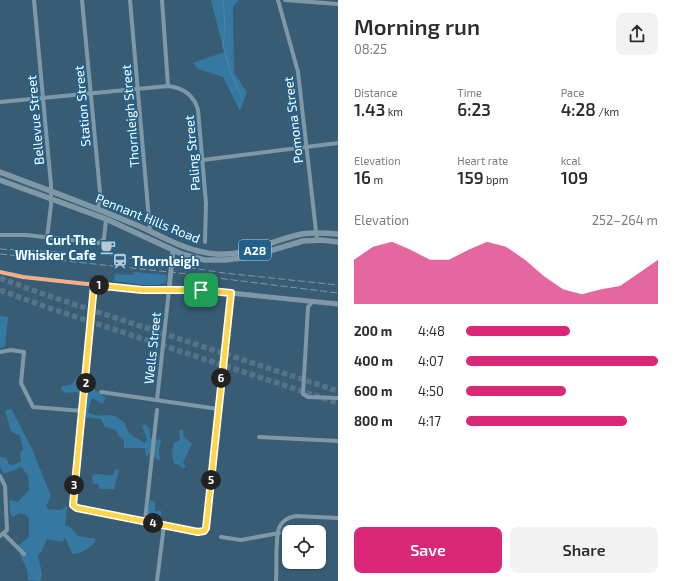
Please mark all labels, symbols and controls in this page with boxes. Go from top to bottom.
text: Morning run [354,13,480,39]
button: share [616,13,658,55]
text: 08:25 [354,41,387,57]
street label: Thornleigh Street [118,64,142,168]
street label: Station Street [70,65,94,147]
street label: Bellevue Street [23,74,47,166]
street label: Pomona Street [280,76,306,164]
text: Distance [354,86,397,99]
text: Time [457,86,482,99]
text: Pace [561,86,584,99]
text: 1.43 [354,99,385,119]
text: 6:23 [457,99,491,119]
text: 4:28 [561,99,596,119]
text: km [385,105,403,118]
text: /km [596,105,619,118]
street label: Paling Street [181,115,203,191]
text: Elevation [354,154,401,167]
text: Heart rate [457,154,508,167]
text: kcal [561,154,581,167]
text: 16 [354,167,371,187]
text: 159 [457,167,484,187]
text: 109 [561,167,588,187]
text: m [371,173,383,186]
text: bpm [484,173,508,186]
street label: Pennant Hills Road [93,190,203,246]
text: Elevation [354,212,409,228]
text: 252–264 m [592,212,658,228]
place label: Curl The Whisker Cafe [15,232,96,263]
cafe icon: Curl The Whisker Cafe [99,238,117,256]
road number: A28 [239,240,271,260]
station icon: Thornleigh [111,252,129,270]
place label: Thornleigh [132,253,199,269]
pin [184,273,218,307]
pin: 1 [89,275,109,295]
text: 1 [97,278,101,291]
icon: arrive [190,279,212,301]
street label: Wells Street [140,311,164,385]
text: 200 m [354,323,392,339]
text: 4:48 [418,323,445,339]
text: 400 m [354,353,393,369]
text: 4:07 [418,353,444,369]
pin: 6 [211,368,231,388]
text: 6 [218,371,224,384]
pin: 2 [76,373,96,393]
text: 2 [83,376,89,389]
text: 600 m [354,383,392,399]
text: 4:50 [418,383,444,399]
text: 800 m [354,413,393,429]
text: 4:17 [418,413,441,429]
pin: 5 [201,470,221,490]
text: 5 [208,473,214,486]
pin: 3 [64,475,84,495]
text: 3 [71,478,77,491]
pin: 4 [143,513,163,533]
text: 4 [149,516,157,529]
map controls [282,525,326,569]
button: locate [282,525,326,569]
button: Save [354,527,502,573]
button: Share [510,527,658,573]

